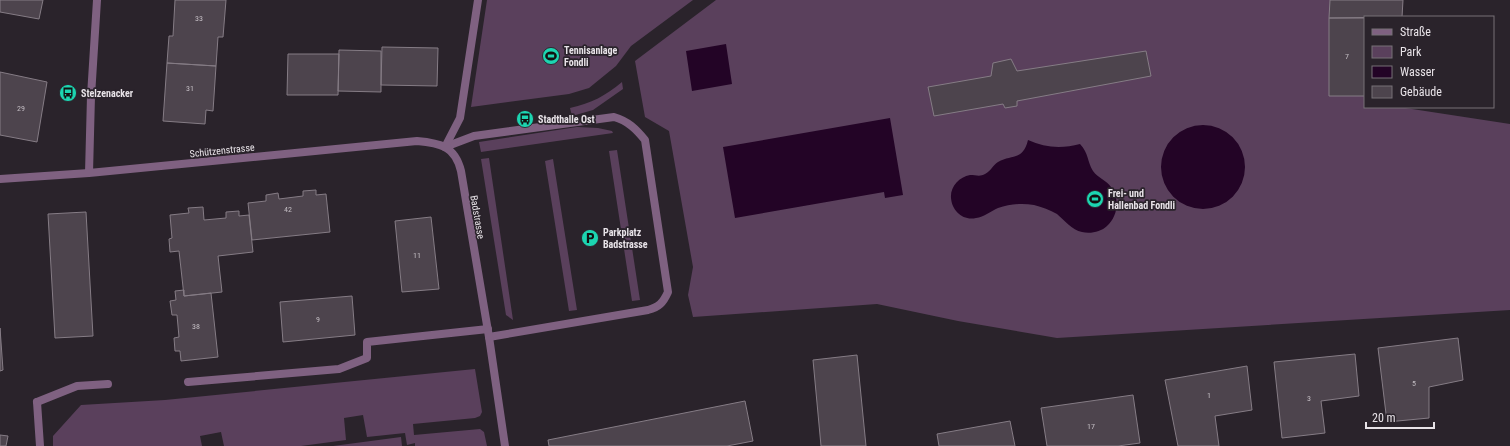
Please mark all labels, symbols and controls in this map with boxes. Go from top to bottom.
house number: 33 [195,14,203,23]
legend [1364,16,1494,108]
text: Straße [1400,25,1431,39]
place label: Tennisanlage Fondli [564,45,618,68]
text: Park [1400,45,1422,59]
sports icon: Tennisanlage Fondli [541,46,561,66]
house number: 7 [1345,52,1349,61]
text: Wasser [1400,65,1435,79]
bus stop icon: Stelzenacker [58,83,78,103]
house number: 31 [186,84,194,93]
text: Gebäude [1400,85,1442,99]
place label: Stelzenacker [81,88,134,99]
house number: 29 [17,104,25,113]
bus stop icon: Stadthalle Ost [515,109,535,129]
place label: Stadthalle Ost [538,114,595,125]
street label: Schützenstrasse [189,142,255,159]
place label: Frei- und Hallenbad Fondli [1108,188,1175,211]
sports icon: Frei- und Hallenbad Fondli [1085,189,1105,209]
street label: Badstrasse [468,194,487,240]
house number: 42 [284,205,292,214]
place label: Parkplatz Badstrasse [603,227,648,250]
parking icon: Parkplatz Badstrasse [580,228,600,248]
house number: 11 [413,251,421,260]
house number: 9 [316,315,320,324]
house number: 38 [192,322,200,331]
house number: 5 [1412,379,1416,388]
house number: 1 [1207,391,1211,400]
house number: 3 [1307,394,1311,403]
scale bar [1366,404,1434,430]
text: 20 m [1372,411,1396,425]
house number: 17 [1087,422,1095,431]

